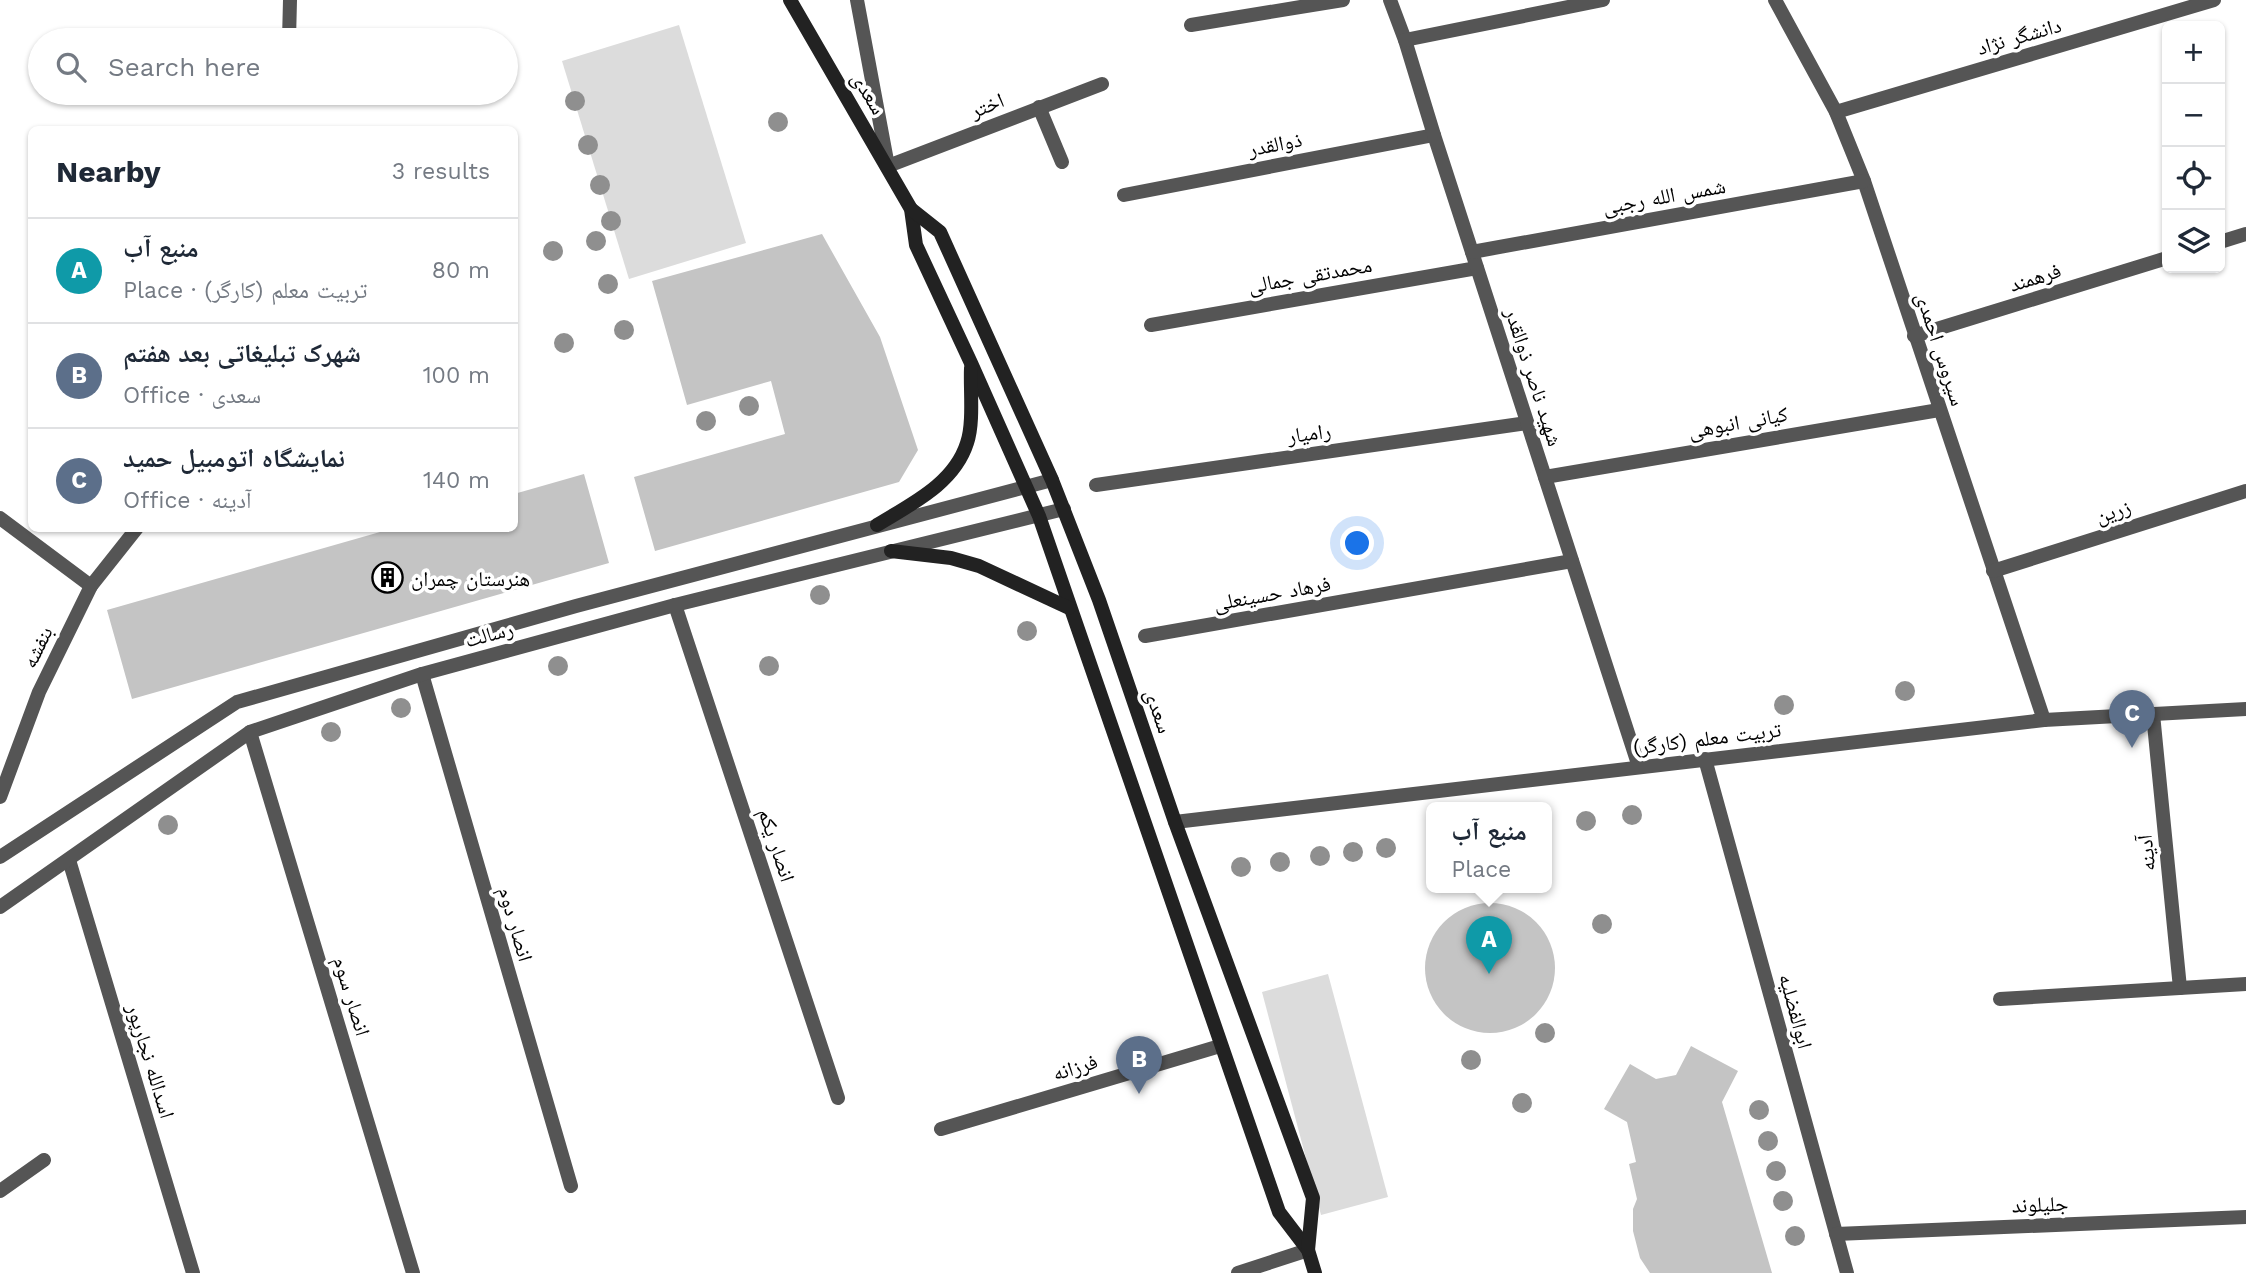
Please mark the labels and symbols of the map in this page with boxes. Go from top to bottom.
street label: دانشگر نژاد [1974,12,2064,60]
street label: سعدی [847,67,891,119]
street label: اختر [965,87,1008,123]
street label: ذوالقدر [1245,127,1304,162]
street label: شمس الله رجبی [1601,173,1728,220]
street label: محمدتقی جمالی [1246,252,1374,299]
street label: فرهمند [2006,257,2064,297]
street label: سیروس احمدی [1910,289,1971,409]
street label: شهید ناصر ذوالقدر [1500,304,1568,449]
street label: کیانی انبوهی [1686,401,1790,444]
street label: رامیار [1285,418,1332,449]
street label: زرین [2092,494,2134,529]
your location [1340,526,1374,560]
building icon: هنرستان چمران [371,561,405,595]
place label: هنرستان چمران [411,566,530,591]
street label: فرهاد حسینعلی [1212,570,1333,617]
street label: رسالت [462,616,516,652]
street label: بنفشه [16,622,58,672]
street label: سعدی [1140,685,1178,737]
pin: C [2109,690,2155,748]
street label: تربیت معلم (کارگر) [1632,717,1783,761]
street label: انصار یکم [752,805,801,885]
street label: آدینه [2132,833,2160,872]
street label: انصار دوم [492,884,539,965]
pin: A [1466,916,1512,974]
street label: انصار سوم [326,953,376,1039]
street label: ابوالفضلیه [1774,971,1818,1051]
street label: اسدالله نجارپور [121,1000,180,1121]
pin: B [1116,1036,1162,1094]
street label: فرزانه [1049,1048,1101,1086]
street label: جلیلوند [2011,1191,2069,1217]

